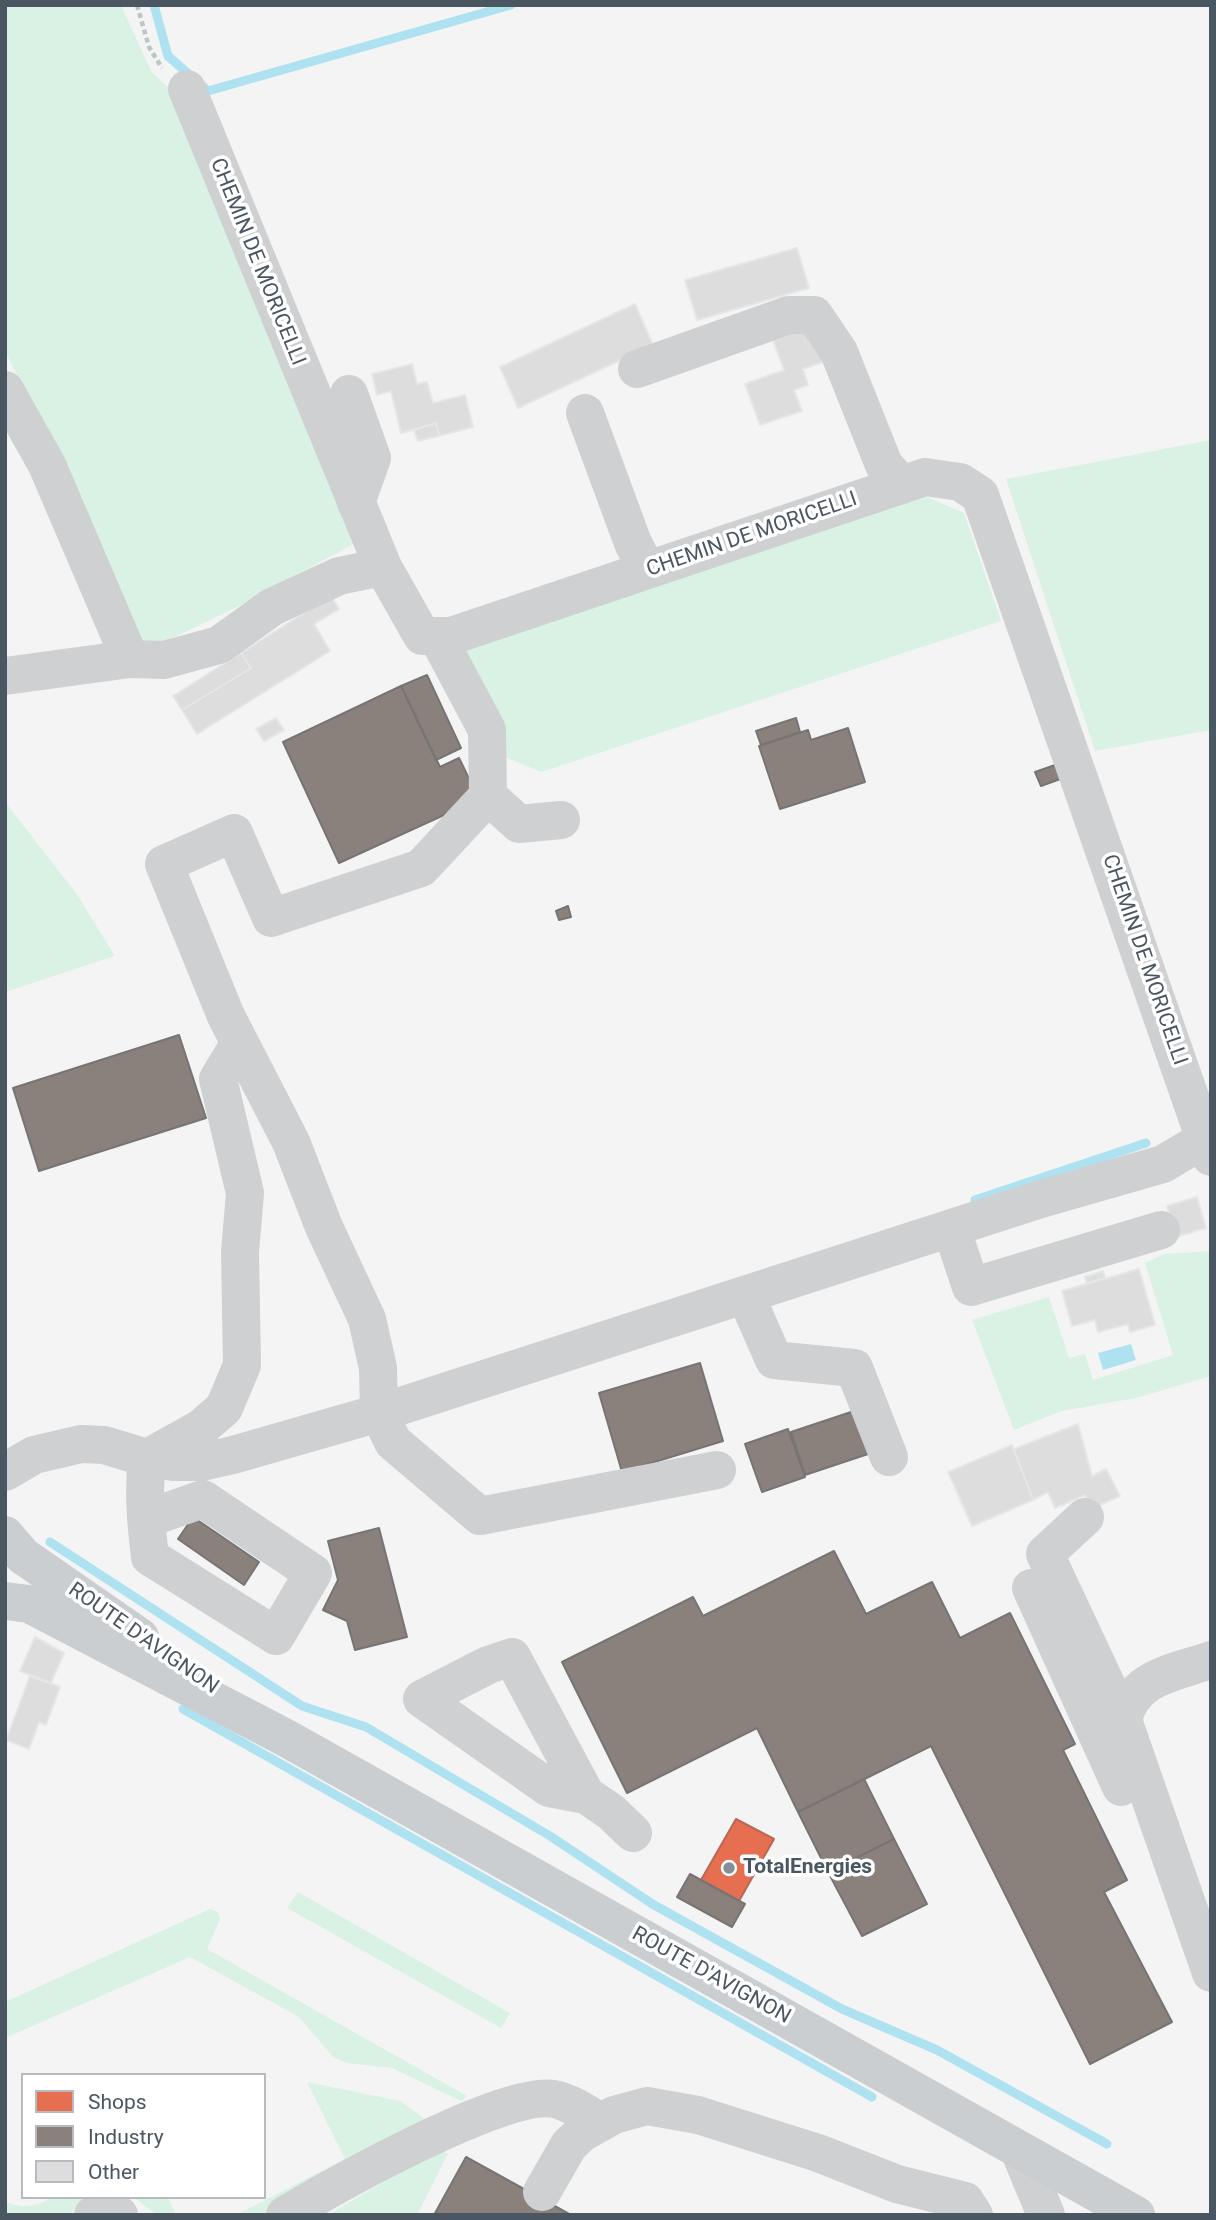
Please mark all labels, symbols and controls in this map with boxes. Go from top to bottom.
street label: CHEMIN DE MORICELLI [204,155,310,369]
street label: CHEMIN DE MORICELLI [643,487,861,583]
street label: CHEMIN DE MORICELLI [1096,851,1192,1069]
street label: ROUTE D'AVIGNON [63,1578,223,1700]
place label: TotalEnergies [743,1855,872,1881]
marker: TotalEnergies [721,1860,737,1876]
street label: ROUTE D'AVIGNON [627,1922,795,2030]
legend [21,2073,266,2199]
text: Shops [88,2090,147,2114]
text: Industry [88,2125,164,2149]
text: Other [88,2160,139,2184]

